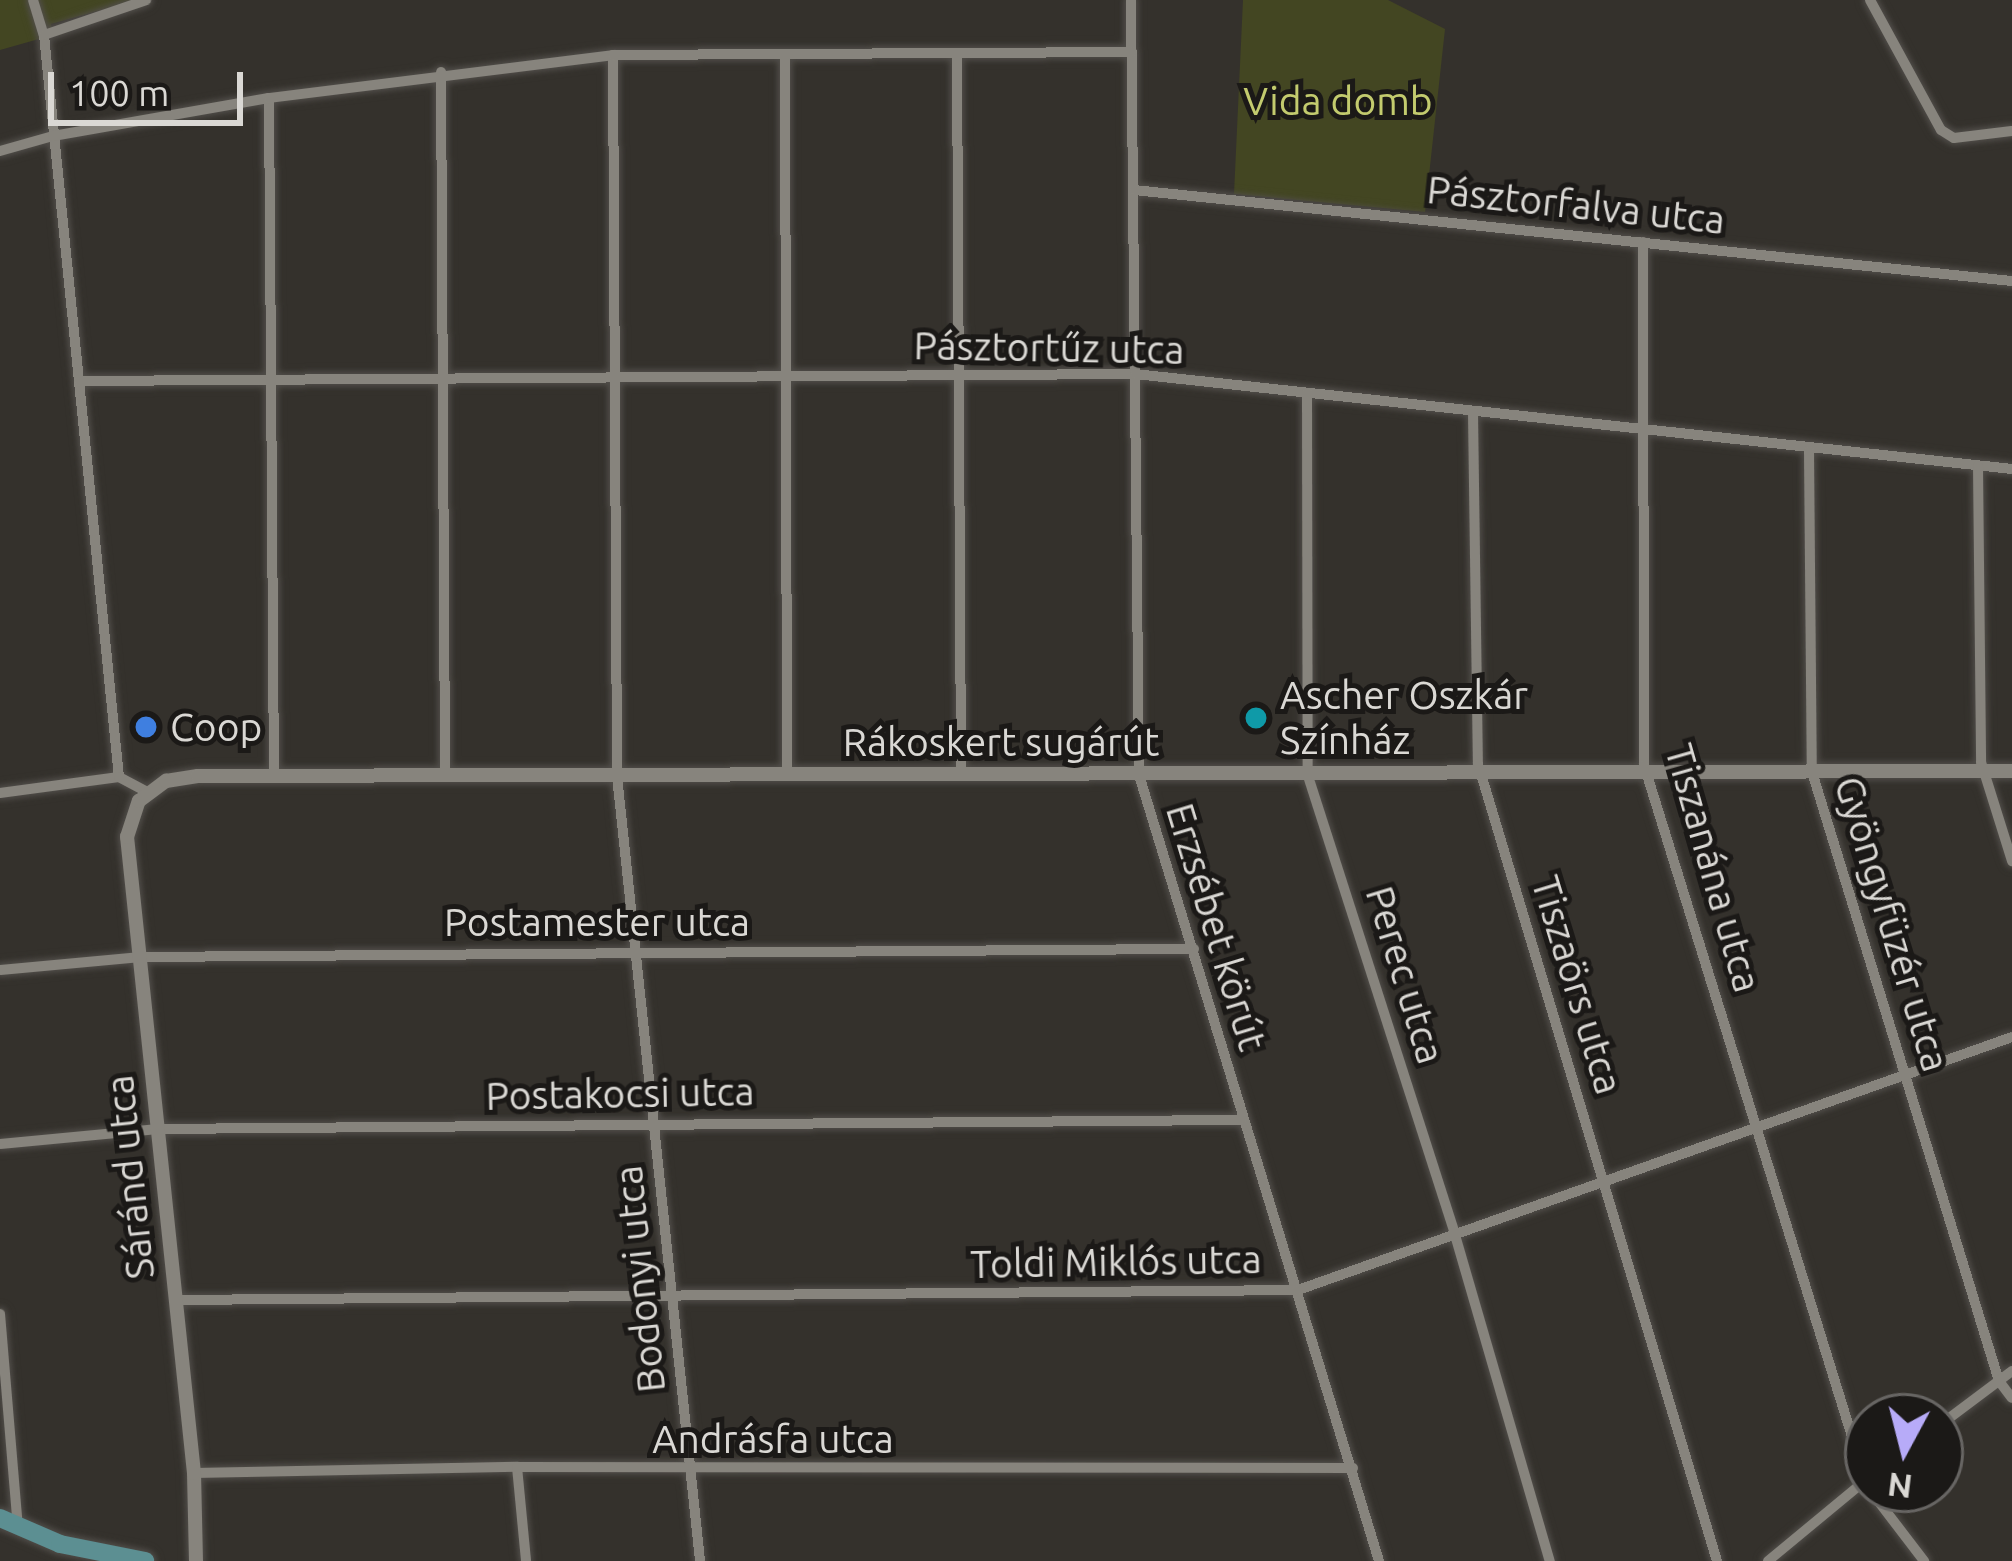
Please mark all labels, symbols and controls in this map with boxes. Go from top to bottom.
scale bar [54,48,249,122]
text: 100 m [69,72,169,113]
park label: Vida domb [1243,78,1433,124]
street label: Pásztorfalva utca [1425,166,1727,244]
street label: Pásztortűz utca [913,322,1185,374]
place label: Ascher Oszkár Színház [1280,673,1528,764]
place label: Coop [170,704,262,750]
marker: Ascher Oszkár Színház [1243,705,1269,731]
marker: Coop [133,714,159,740]
street label: Rákoskert sugárút [843,719,1159,765]
street label: Tiszanána utca [1655,739,1771,997]
street label: Gyöngyfüzér utca [1825,771,1959,1077]
street label: Erzsébet körút [1156,798,1276,1056]
street label: Tiszaörs utca [1522,870,1632,1100]
street label: Perec utca [1356,881,1454,1069]
street label: Postamester utca [444,899,750,945]
street label: Postakocsi utca [485,1068,755,1120]
street label: Sáránd utca [96,1073,164,1281]
street label: Bodonyi utca [605,1163,675,1395]
street label: Toldi Miklós utca [970,1236,1262,1288]
north arrow [1844,1393,1964,1513]
street label: Andrásfa utca [652,1416,894,1462]
text: N [1885,1466,1914,1506]

